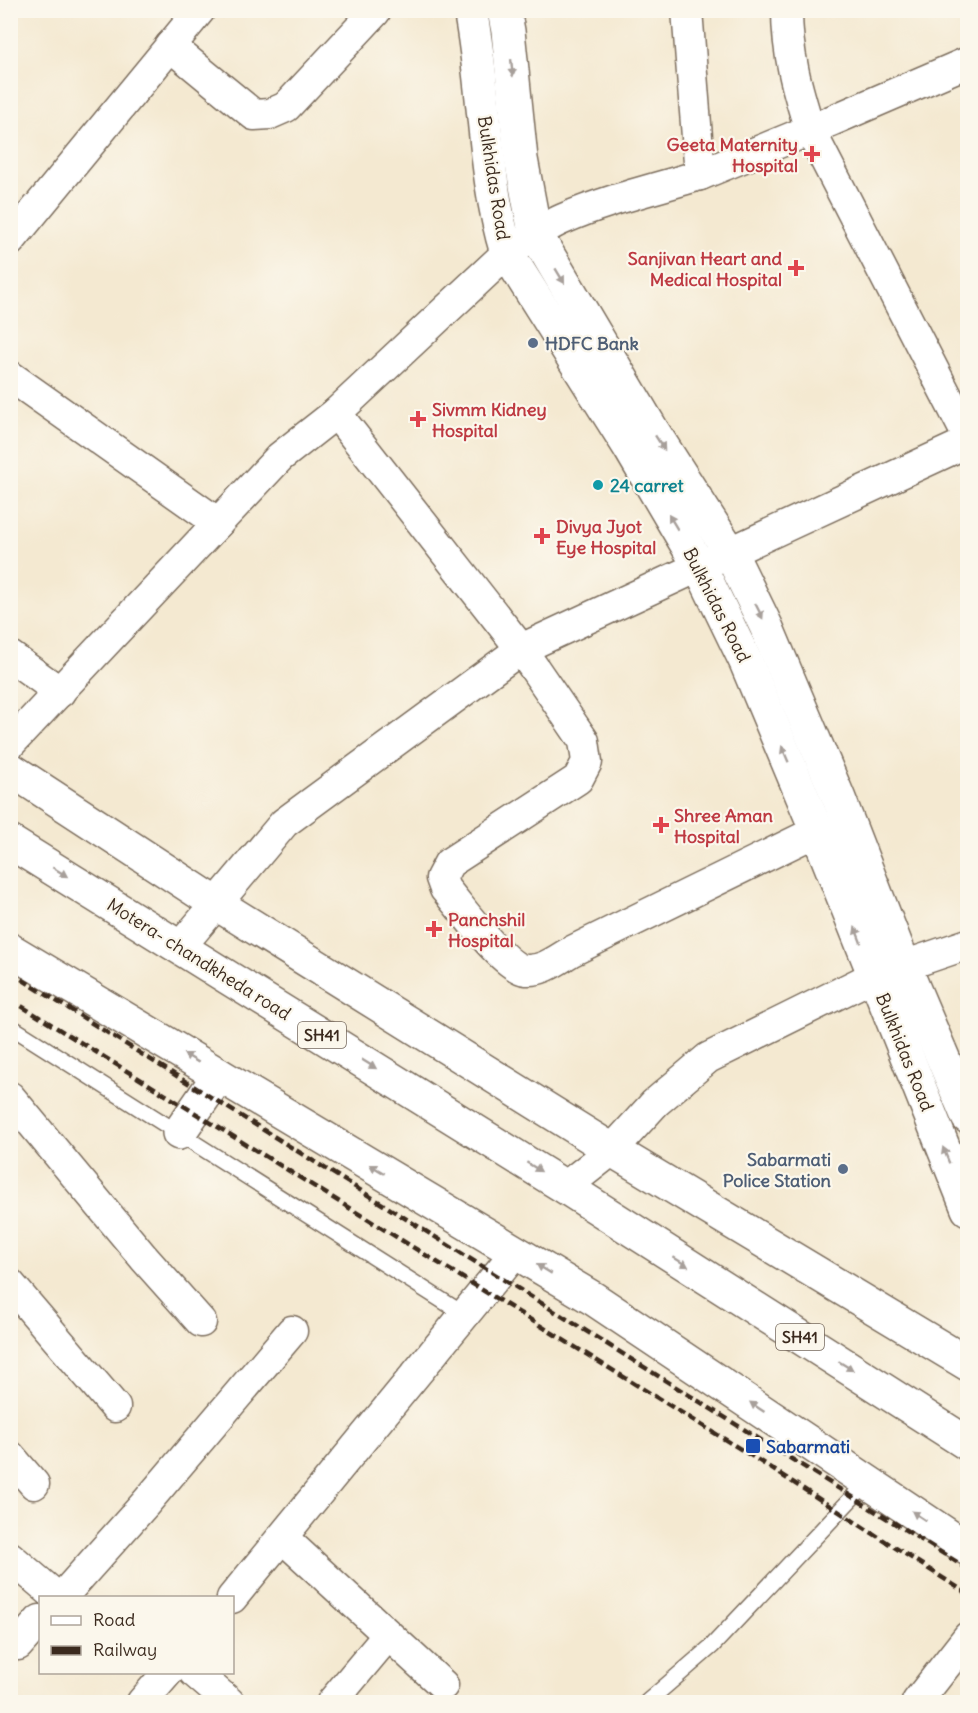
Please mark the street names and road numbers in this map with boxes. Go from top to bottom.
street label: Bulkhidas Road [473,114,515,242]
street label: Bulkhidas Road [678,544,756,666]
street label: Motera- chandkheda road [103,893,296,1025]
street label: Bulkhidas Road [871,990,939,1115]
road number: SH41 [298,1022,346,1048]
road number: SH41 [776,1324,824,1350]

